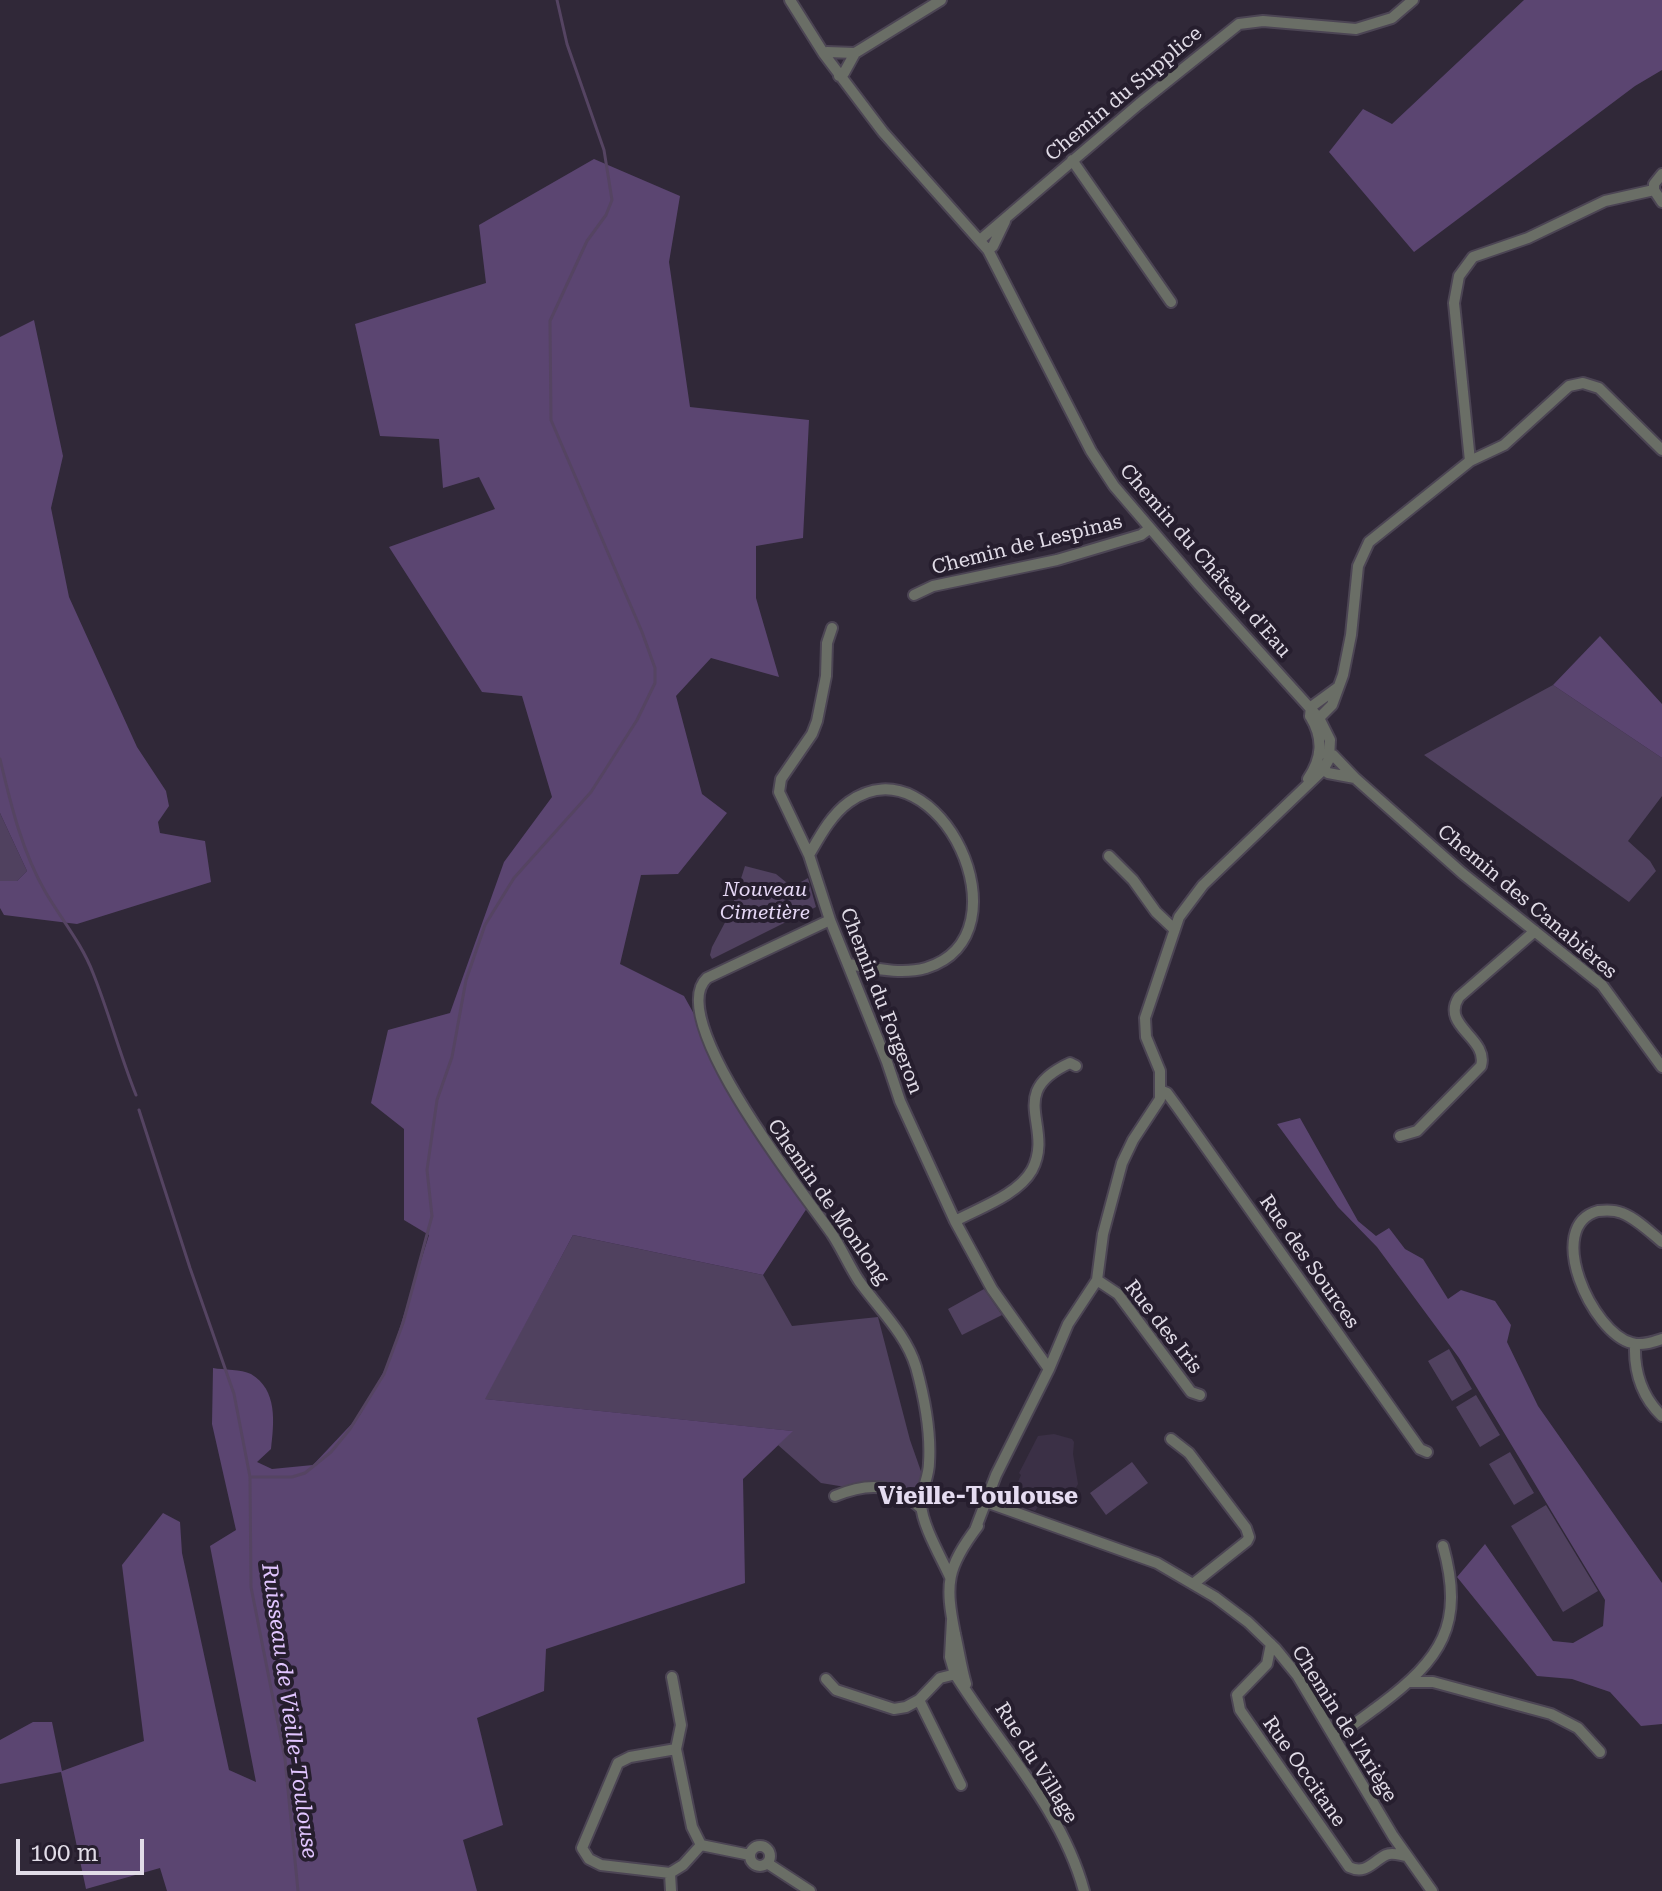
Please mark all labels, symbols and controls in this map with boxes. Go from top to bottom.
street label: Chemin du Supplice [1041,21,1207,167]
street label: Chemin du Château d'Eau [1114,459,1296,663]
street label: Chemin de Lespinas [929,510,1125,580]
street label: Chemin des Canabières [1432,820,1622,984]
park label: Nouveau Cimetière [720,878,810,925]
street label: Chemin du Forgeron [834,904,928,1098]
street label: Chemin de Monlong [762,1115,894,1289]
street label: Rue des Sources [1254,1191,1364,1333]
street label: Rue des Iris [1119,1275,1207,1379]
district label: Vieille-Toulouse [878,1483,1078,1511]
water label: Ruisseau de Vieille-Toulouse [255,1562,323,1860]
street label: Chemin de l'Ariège [1286,1641,1402,1807]
street label: Rue du Village [989,1698,1083,1828]
street label: Rue Occitane [1257,1712,1351,1832]
scale bar [20,1823,148,1873]
text: 100 m [30,1839,98,1867]

